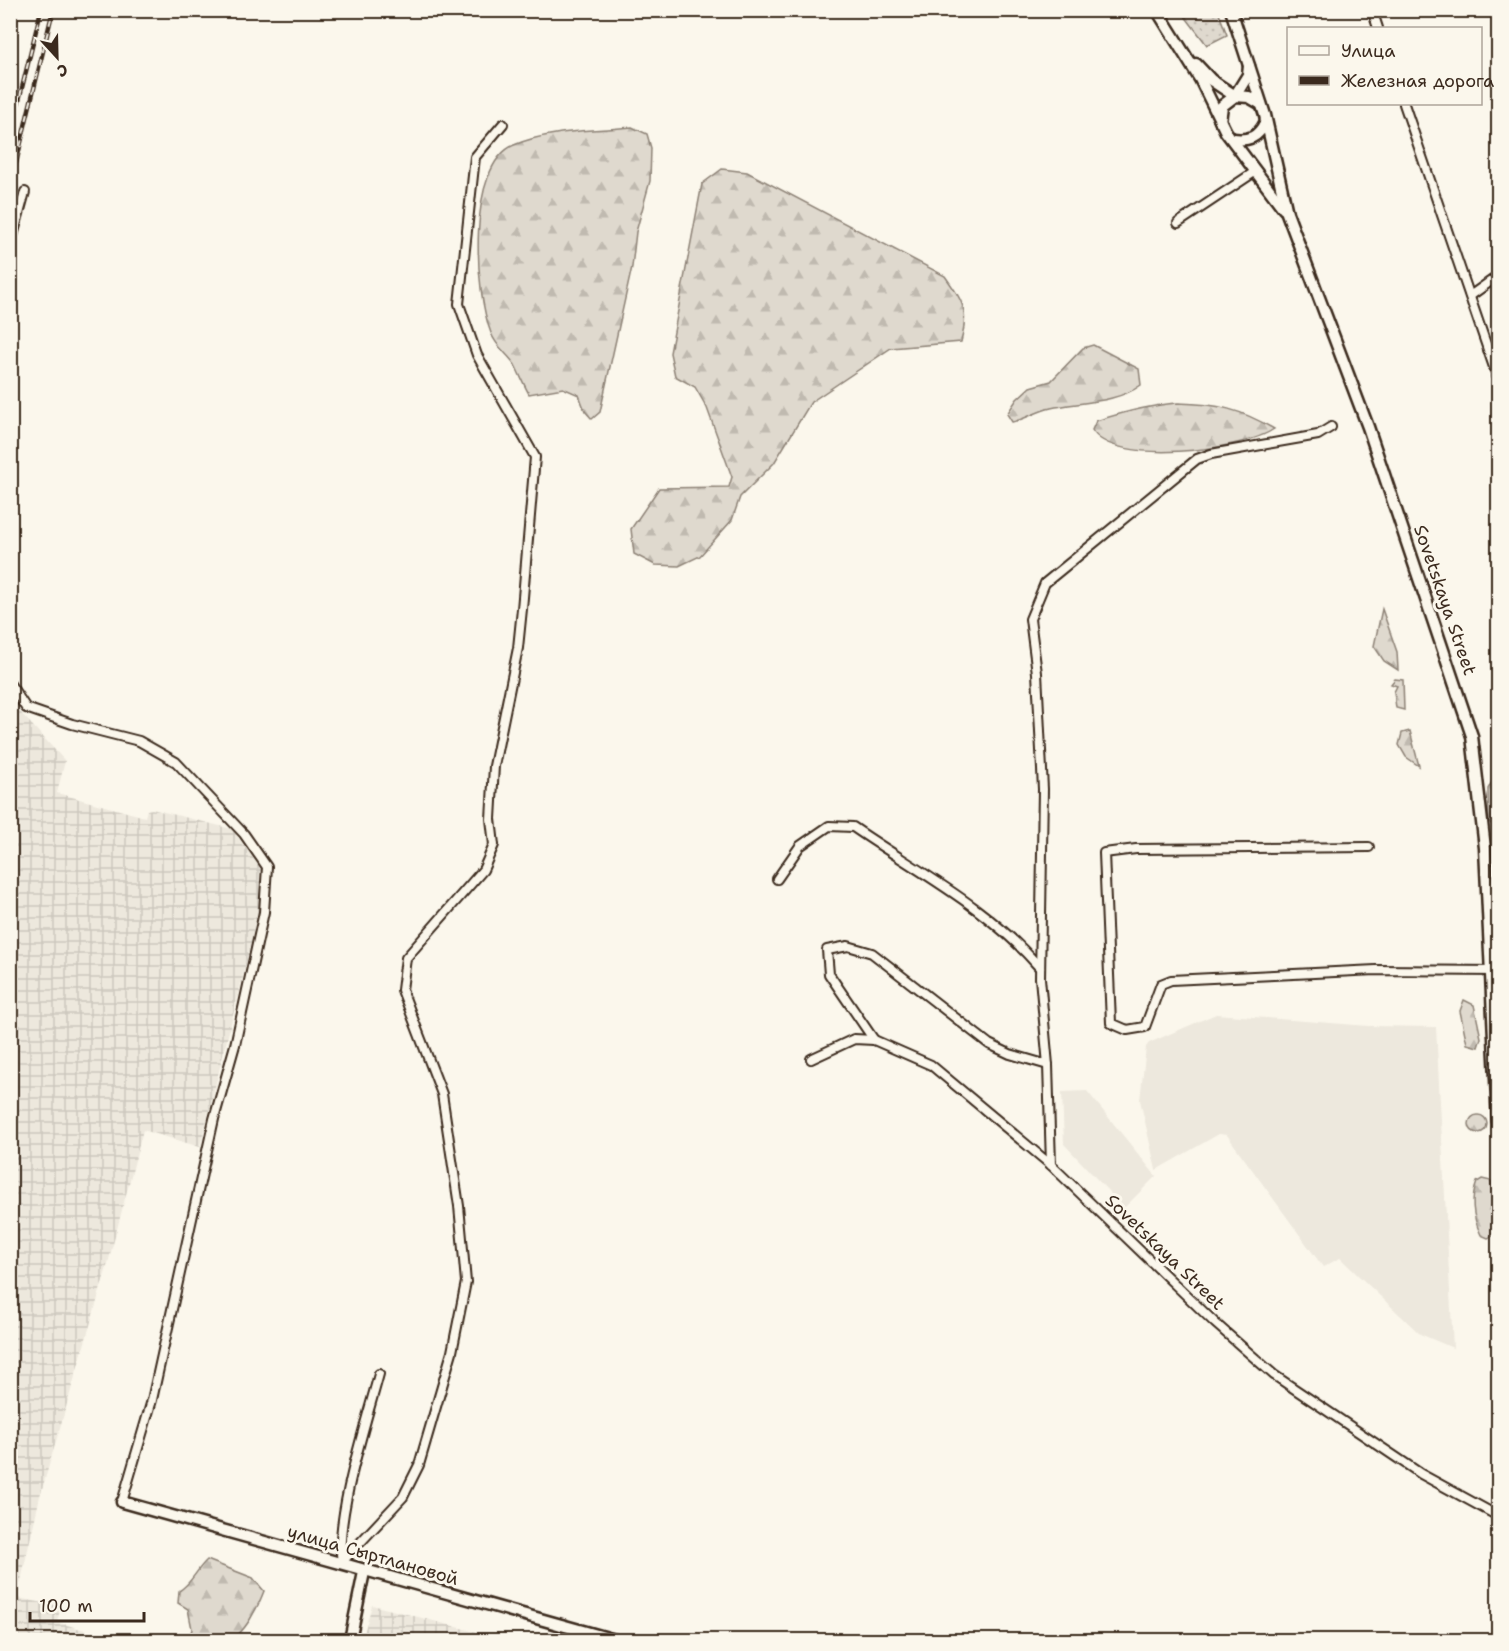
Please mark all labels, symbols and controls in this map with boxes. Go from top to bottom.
north arrow [27,27,87,87]
legend [1287,27,1482,105]
text: Улица [1341,39,1395,63]
text: С [54,59,71,82]
text: Железная дорога [1341,69,1494,93]
street label: Sovetskaya Street [1408,522,1482,678]
street label: Sovetskaya Street [1100,1189,1230,1315]
street label: улица Сыртлановой [285,1519,462,1591]
scale bar [30,1585,144,1623]
text: 100 m [39,1594,93,1618]

